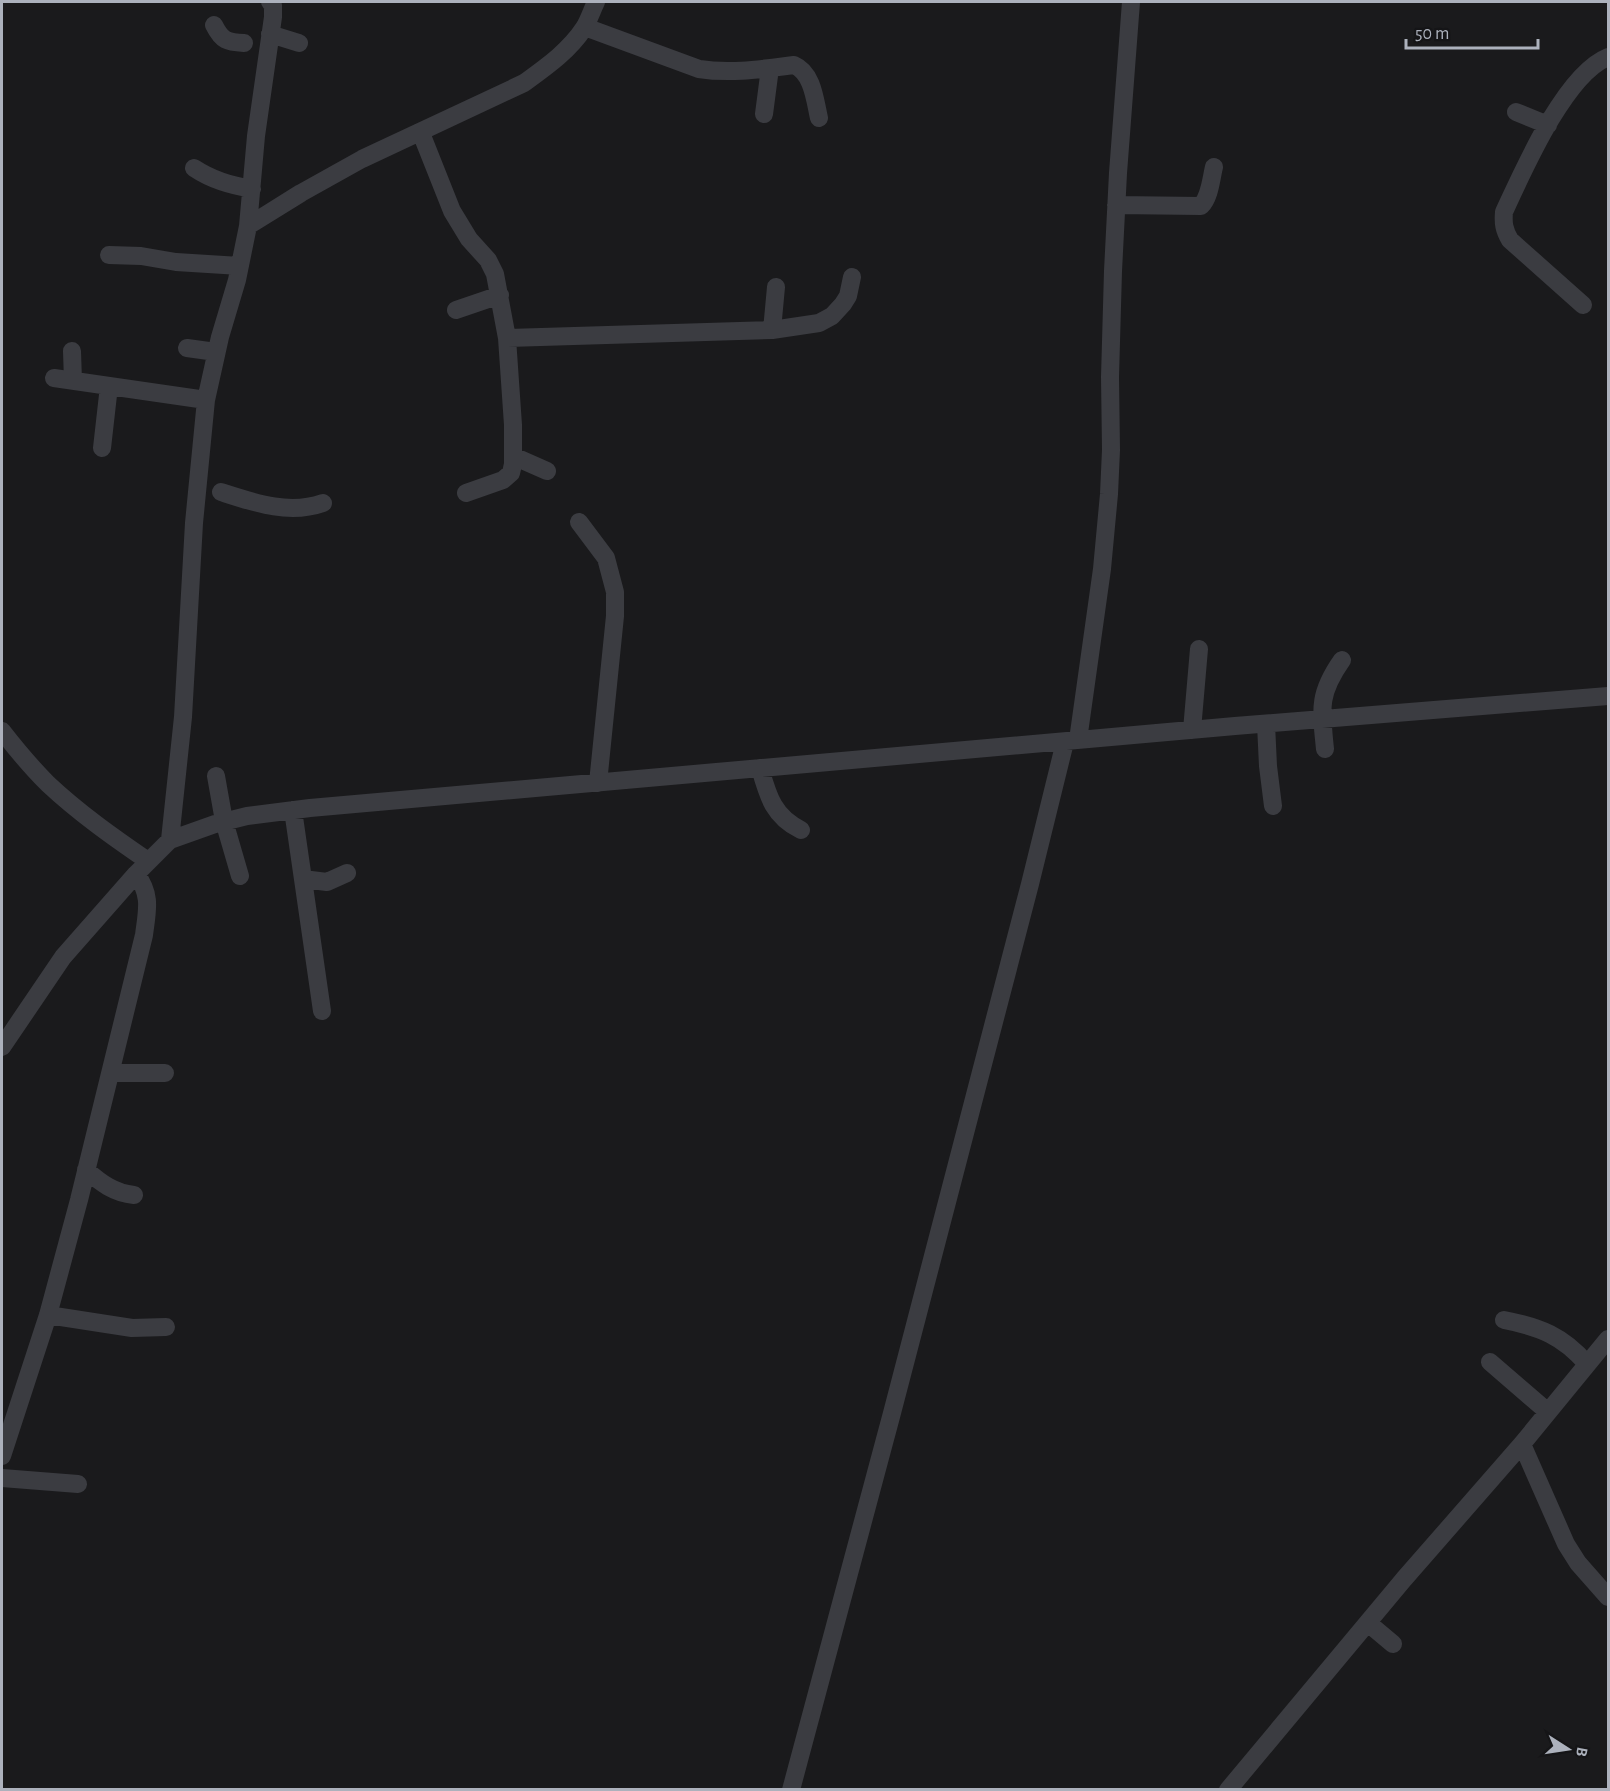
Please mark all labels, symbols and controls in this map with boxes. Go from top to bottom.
scale bar [1406,12,1538,50]
text: 50 m [1415,25,1449,43]
north arrow [1538,1719,1598,1779]
text: B [1573,1746,1590,1758]

